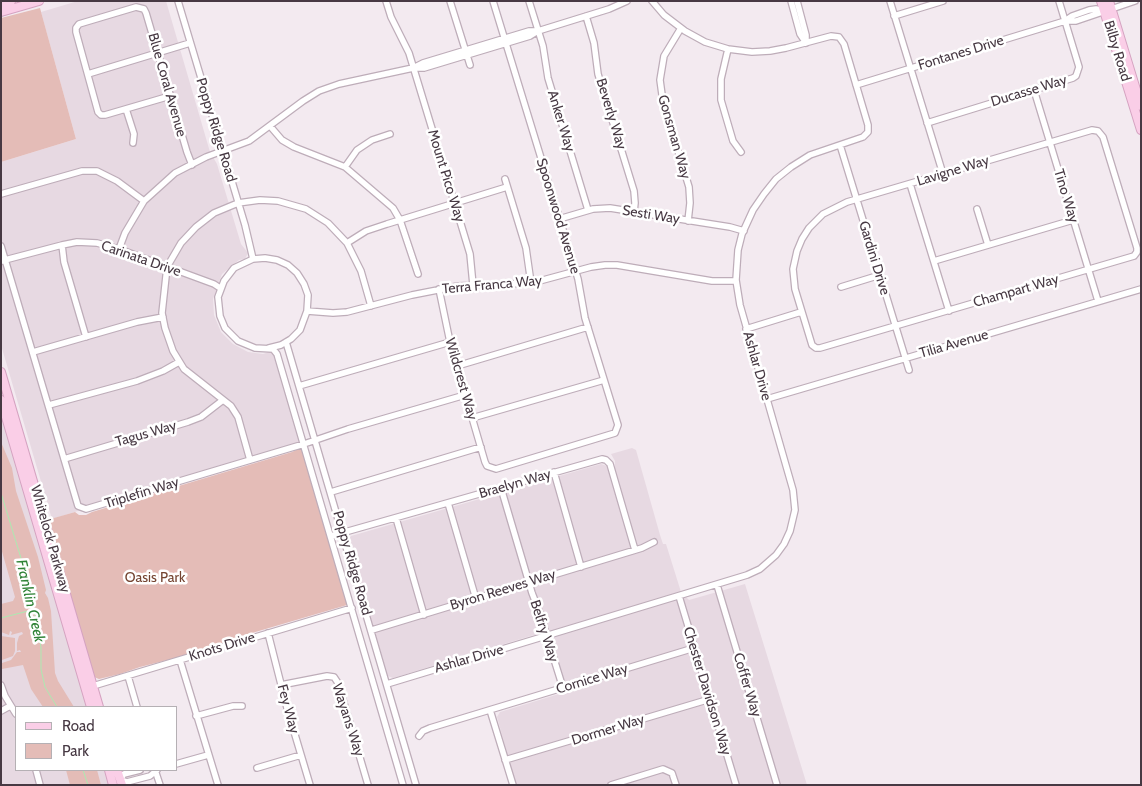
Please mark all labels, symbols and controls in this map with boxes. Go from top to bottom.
street label: Bilby Road [1100,19,1134,83]
street label: Blue Coral Avenue [144,31,190,139]
street label: Fontanes Drive [916,32,1006,74]
street label: Ducasse Way [989,71,1069,111]
street label: Poppy Ridge Road [192,76,240,184]
street label: Beverly Way [592,76,630,152]
street label: Anker Way [544,88,578,154]
street label: Gonsman Way [654,93,694,181]
street label: Mount Pico Way [424,128,468,224]
street label: Lavigne Way [915,152,991,190]
street label: Spoonwood Avenue [532,156,584,276]
street label: Tino Way [1050,167,1082,225]
street label: Sesti Way [621,202,681,228]
street label: Gardini Drive [855,219,893,297]
street label: Carinata Drive [99,238,183,280]
street label: Champart Way [971,271,1061,311]
street label: Terra Franca Way [441,272,543,298]
street label: Tilia Avenue [918,326,990,362]
street label: Ashlar Drive [739,330,775,402]
street label: Wildcrest Way [441,336,481,422]
street label: Tagus Way [114,417,178,451]
street label: Braelyn Way [477,466,553,502]
street label: Triplefin Way [103,474,181,512]
street label: Whitelock Parkway [27,483,73,595]
street label: Poppy Ridge Road [329,509,375,617]
water label: Franklin Creek [12,558,48,644]
street label: Byron Reeves Way [448,566,558,614]
park label: Oasis Park [125,570,185,586]
street label: Belfry Way [526,598,562,664]
street label: Chester Davidson Way [679,625,735,757]
street label: Knots Drive [187,629,257,665]
street label: Ashlar Drive [433,641,505,677]
street label: Coffer Way [729,651,765,719]
street label: Cornice Way [554,660,630,698]
street label: Wayans Way [328,681,368,759]
street label: Fey Way [273,683,303,735]
legend [15,706,178,771]
street label: Dormer Way [569,711,647,749]
text: Road [62,717,95,735]
text: Park [62,742,89,760]

